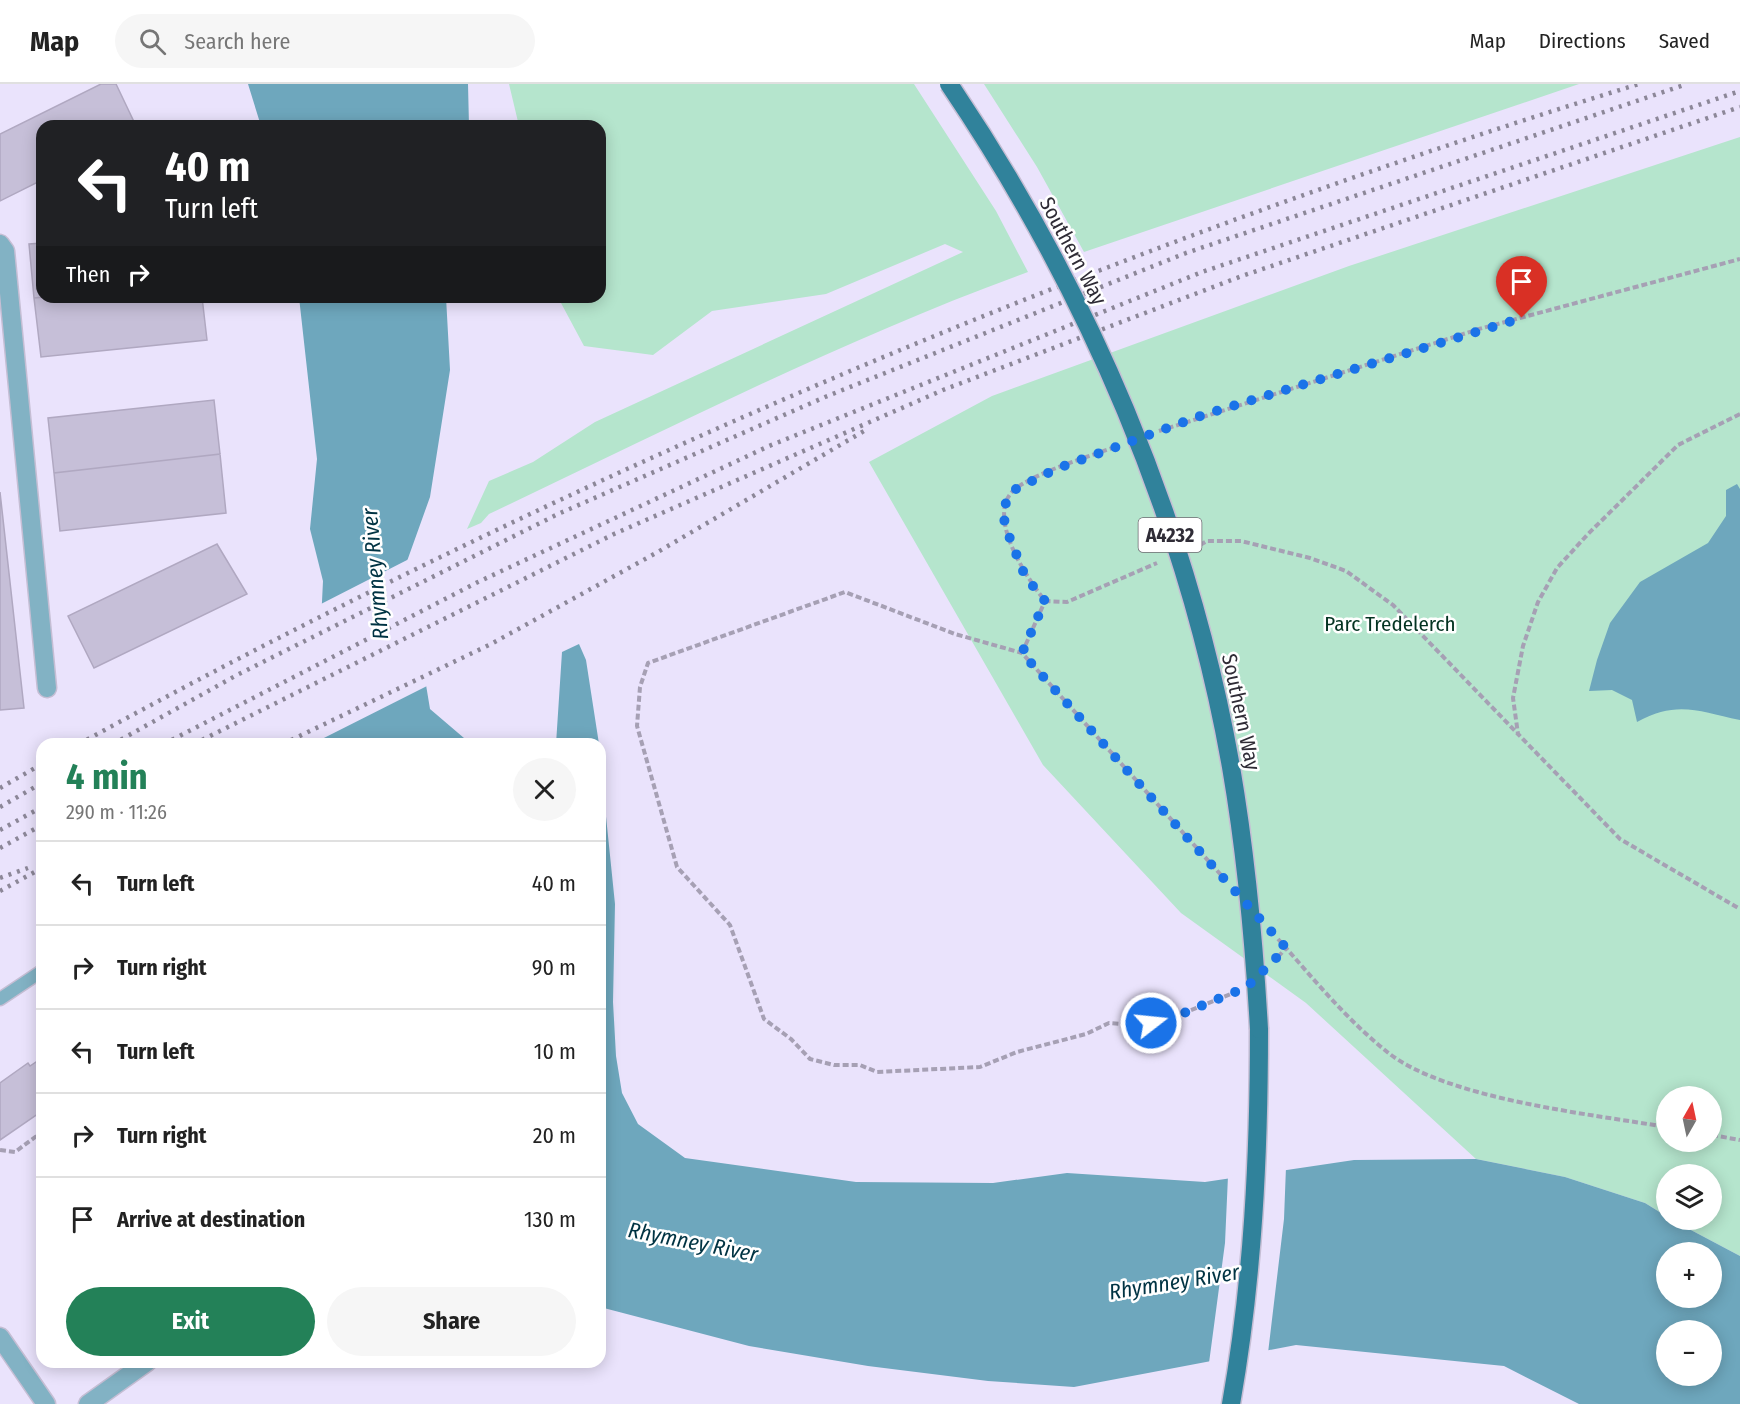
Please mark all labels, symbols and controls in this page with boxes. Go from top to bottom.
search box [115,14,535,68]
text: Map [30,25,79,58]
icon: search [136,25,169,58]
text: Search here [184,28,290,55]
text: Map [1469,28,1506,54]
text: Directions [1539,28,1626,54]
text: Saved [1659,28,1710,54]
text: 40 m [165,142,250,192]
icon: left [66,144,144,222]
text: Turn left [165,193,258,225]
street label: Southern Way [1034,193,1113,310]
pin [1496,256,1547,318]
icon: right [122,258,155,291]
text: Then [66,261,110,288]
icon: arrive [1505,265,1538,298]
water label: Rhymney River [356,506,394,641]
road number: A4232 [1138,518,1202,552]
park label: Parc Tredelerch [1324,611,1456,637]
street label: Southern Way [1216,651,1266,773]
text: 4 min [66,755,148,799]
button: close [513,758,576,821]
text: 290 m · 11:26 [66,800,167,824]
icon: left [66,867,99,900]
text: Turn left [117,870,195,897]
text: 40 m [532,870,576,897]
icon: right [66,951,99,984]
text: Turn right [117,954,206,981]
text: 90 m [532,954,576,981]
position arrow [1119,991,1183,1055]
icon: left [66,1035,99,1068]
text: Turn left [117,1038,195,1065]
text: 10 m [534,1038,576,1065]
north arrow [1656,1086,1722,1152]
map controls [1656,1086,1722,1386]
icon: right [66,1119,99,1152]
text: Turn right [117,1122,206,1149]
text: 20 m [533,1122,576,1149]
button: layers [1656,1164,1722,1230]
icon: arrive [66,1203,99,1236]
text: Arrive at destination [117,1206,305,1233]
text: 130 m [524,1206,576,1233]
water label: Rhymney River [626,1216,762,1268]
button: + [1656,1242,1722,1308]
water label: Rhymney River [1107,1258,1243,1306]
button: Exit [66,1287,315,1356]
button: Share [327,1287,576,1356]
button: − [1656,1320,1722,1386]

